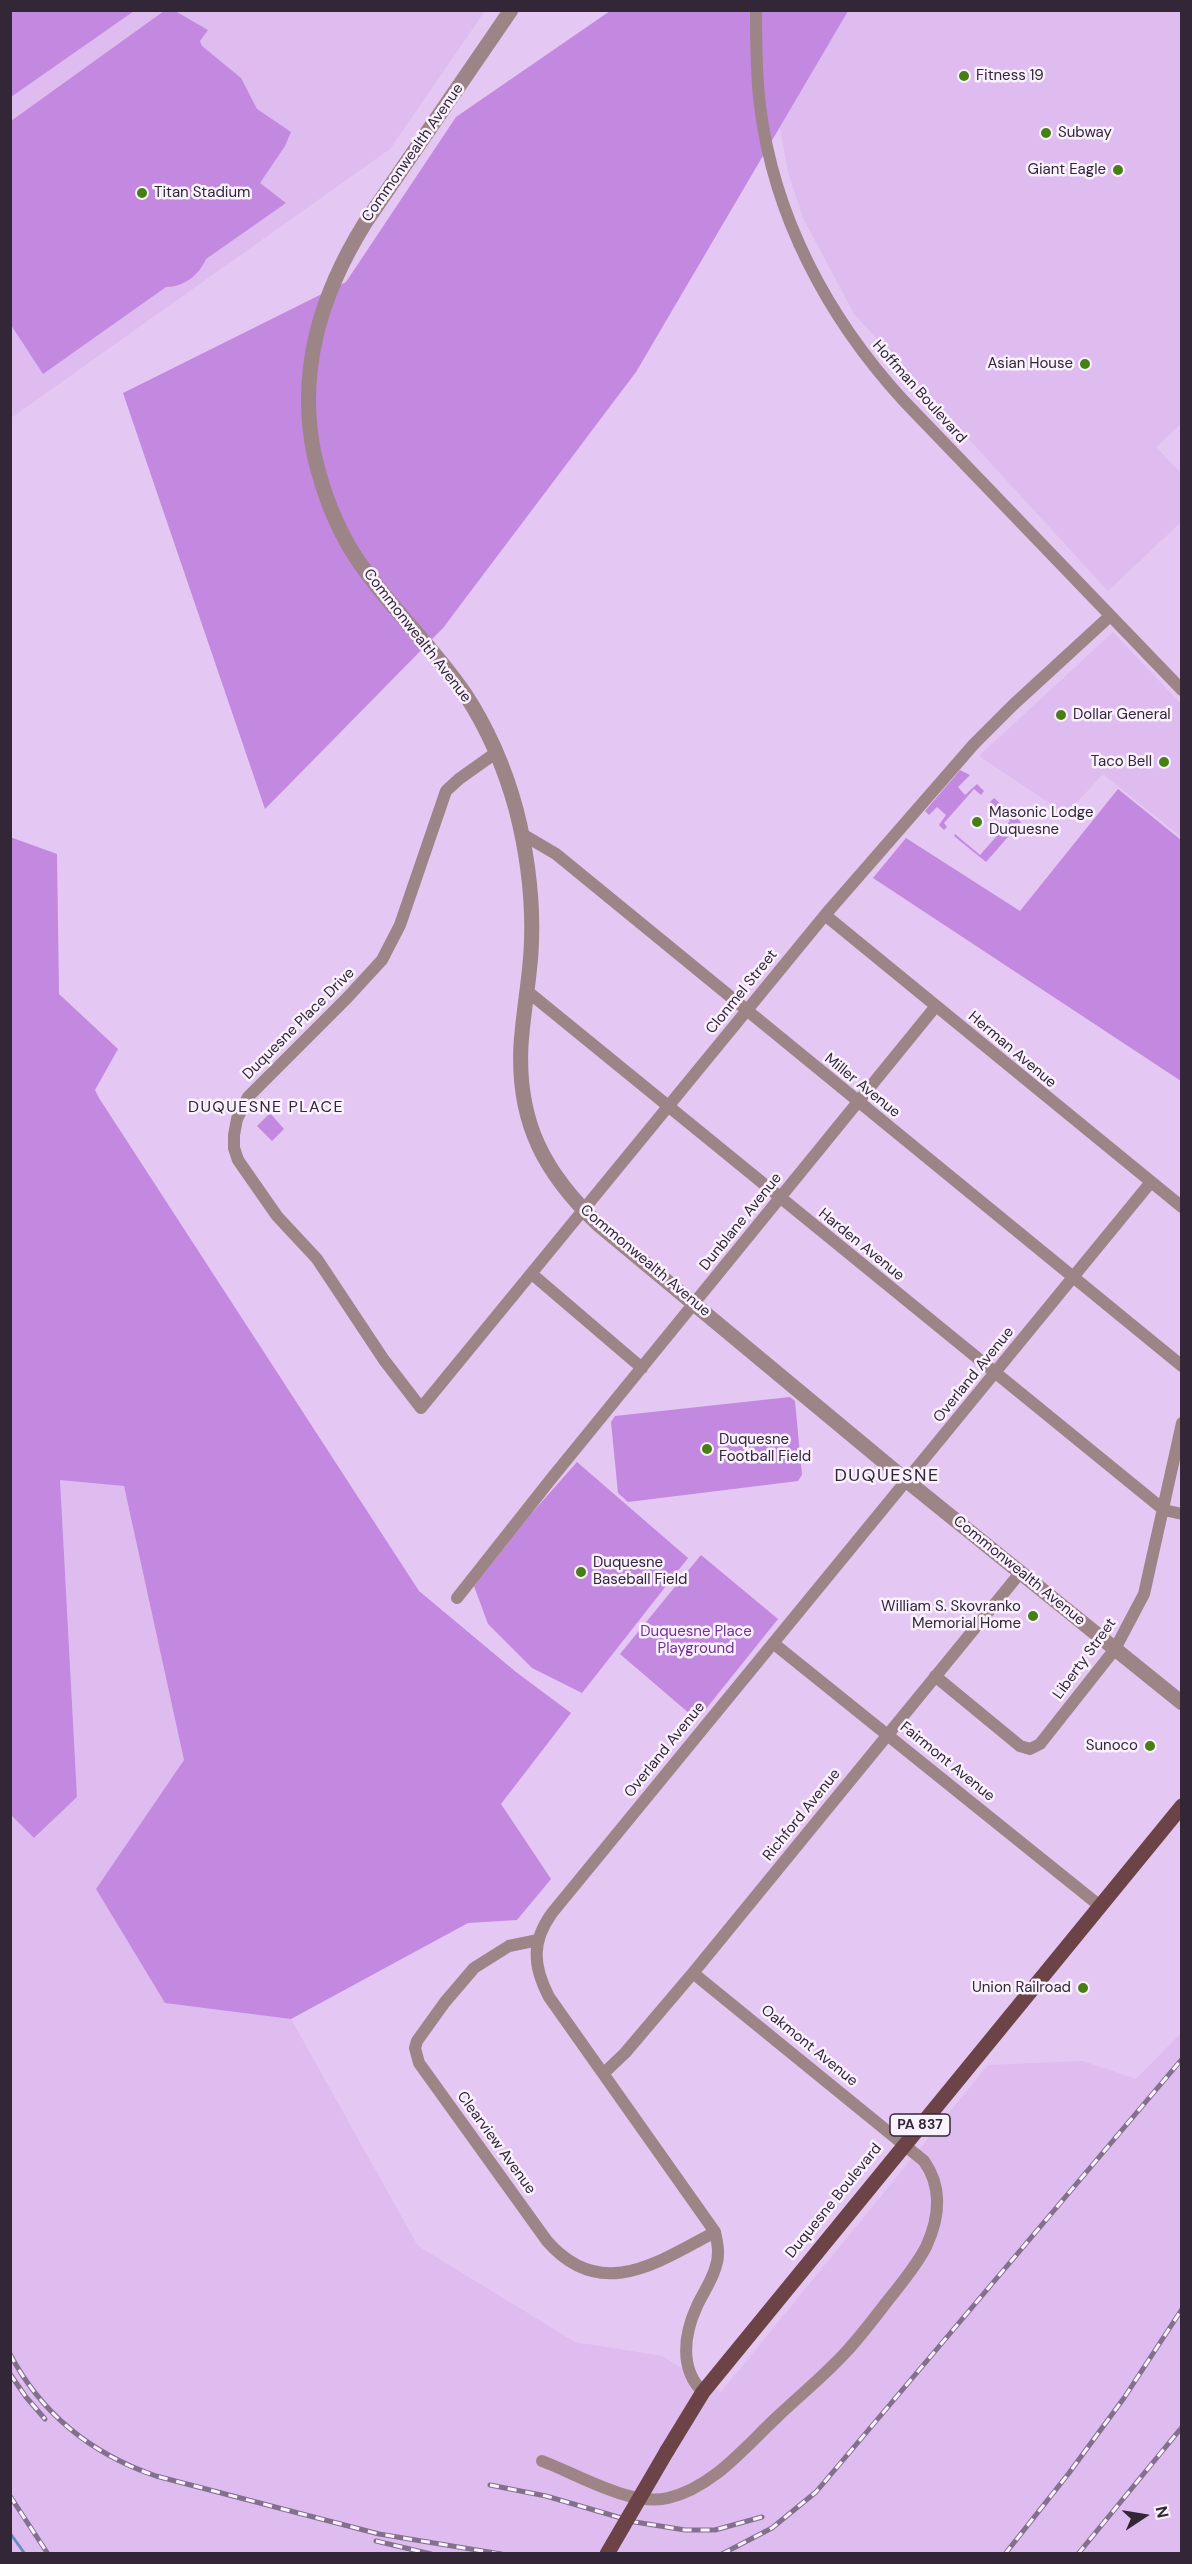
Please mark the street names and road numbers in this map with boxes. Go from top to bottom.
street label: Commonwealth Avenue [358,80,468,226]
street label: Hoffman Boulevard [868,337,970,447]
street label: Commonwealth Avenue [359,566,475,706]
street label: Clonmel Street [702,946,782,1038]
street label: Duquesne Place Drive [239,964,359,1084]
street label: Herman Avenue [964,1008,1060,1092]
street label: Miller Avenue [821,1050,903,1122]
street label: Dunblane Avenue [696,1170,786,1274]
street label: Commonwealth Avenue [576,1201,714,1321]
street label: Harden Avenue [814,1205,908,1285]
street label: Overland Avenue [930,1324,1018,1426]
street label: Commonwealth Avenue [949,1512,1089,1630]
street label: Liberty Street [1050,1615,1120,1703]
street label: Overland Avenue [621,1699,709,1801]
street label: Fairmont Avenue [896,1718,998,1806]
street label: Richford Avenue [759,1765,845,1865]
street label: Oakmont Avenue [757,2002,861,2090]
street label: Clearview Avenue [453,2088,539,2198]
road number: PA 837 [890,2114,950,2136]
street label: Duquesne Boulevard [782,2140,886,2262]

